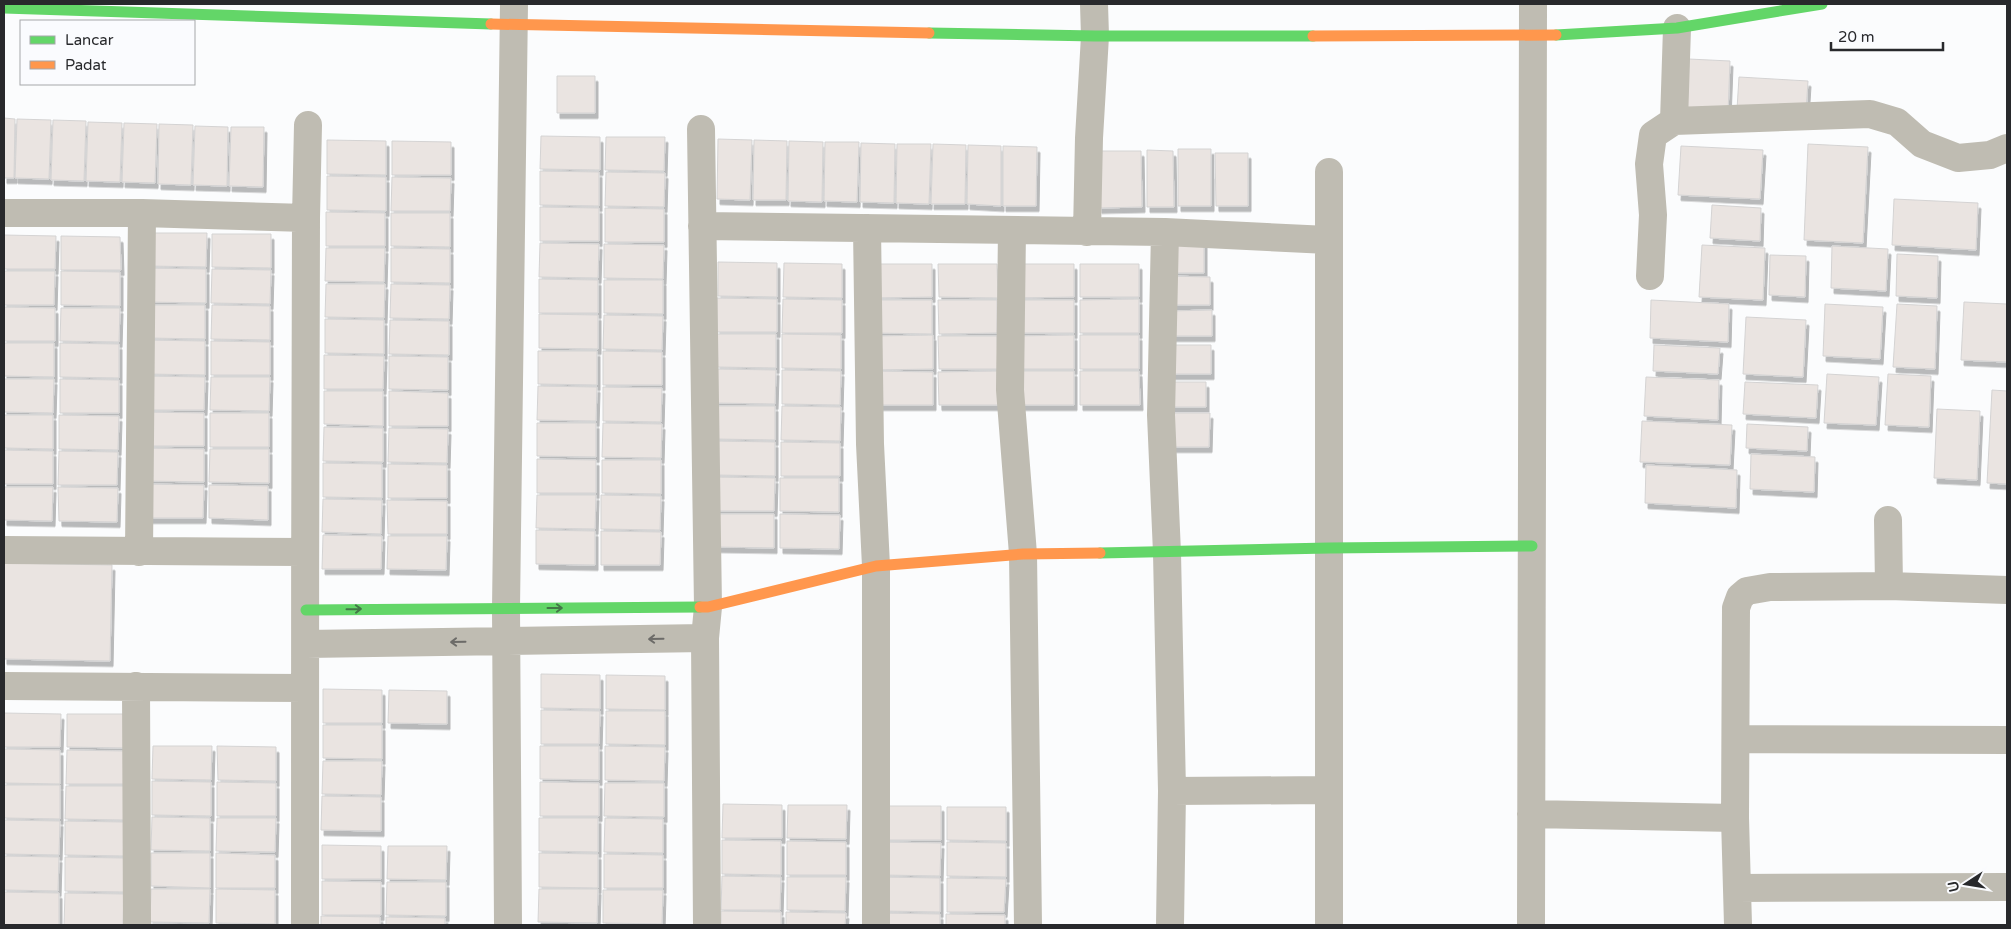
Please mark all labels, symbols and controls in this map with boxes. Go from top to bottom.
legend [20,20,195,85]
scale bar [1831,20,1944,52]
text: 20 m [1838,28,1875,46]
text: Lancar [65,31,114,49]
text: Padat [65,56,107,74]
one-way arrow [547,603,563,612]
one-way arrow [346,604,362,614]
one-way arrow [648,634,664,644]
one-way arrow [451,637,467,647]
north arrow [1941,859,1991,909]
text: U [1944,880,1963,894]

